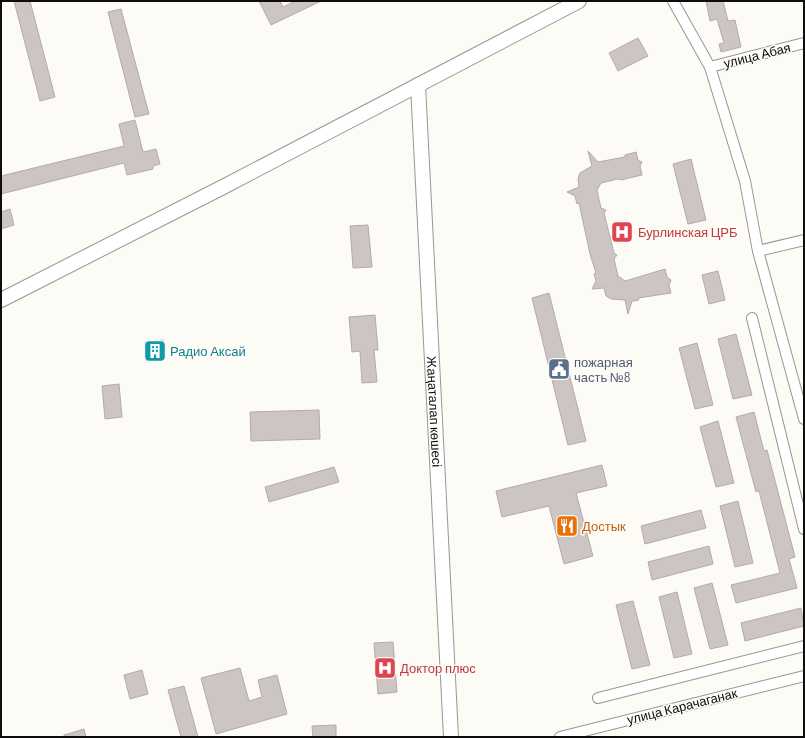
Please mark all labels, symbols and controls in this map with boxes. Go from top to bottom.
street label: улица Абая [722,39,792,71]
hospital icon: Бурлинская ЦРБ [609,219,635,245]
place label: Бурлинская ЦРБ [638,224,738,240]
building icon: Радио Аксай [142,338,168,364]
place label: Радио Аксай [170,343,246,359]
place label: пожарная часть №8 [574,354,633,385]
street label: Жаңаталап көшесі [424,356,445,468]
public building icon: пожарная часть №8 [546,356,572,382]
restaurant icon: Достык [554,513,580,539]
place label: Достык [582,518,626,534]
hospital icon: Доктор плюс [372,655,398,681]
place label: Доктор плюс [400,660,476,676]
street label: улица Карачаганак [625,684,739,727]

